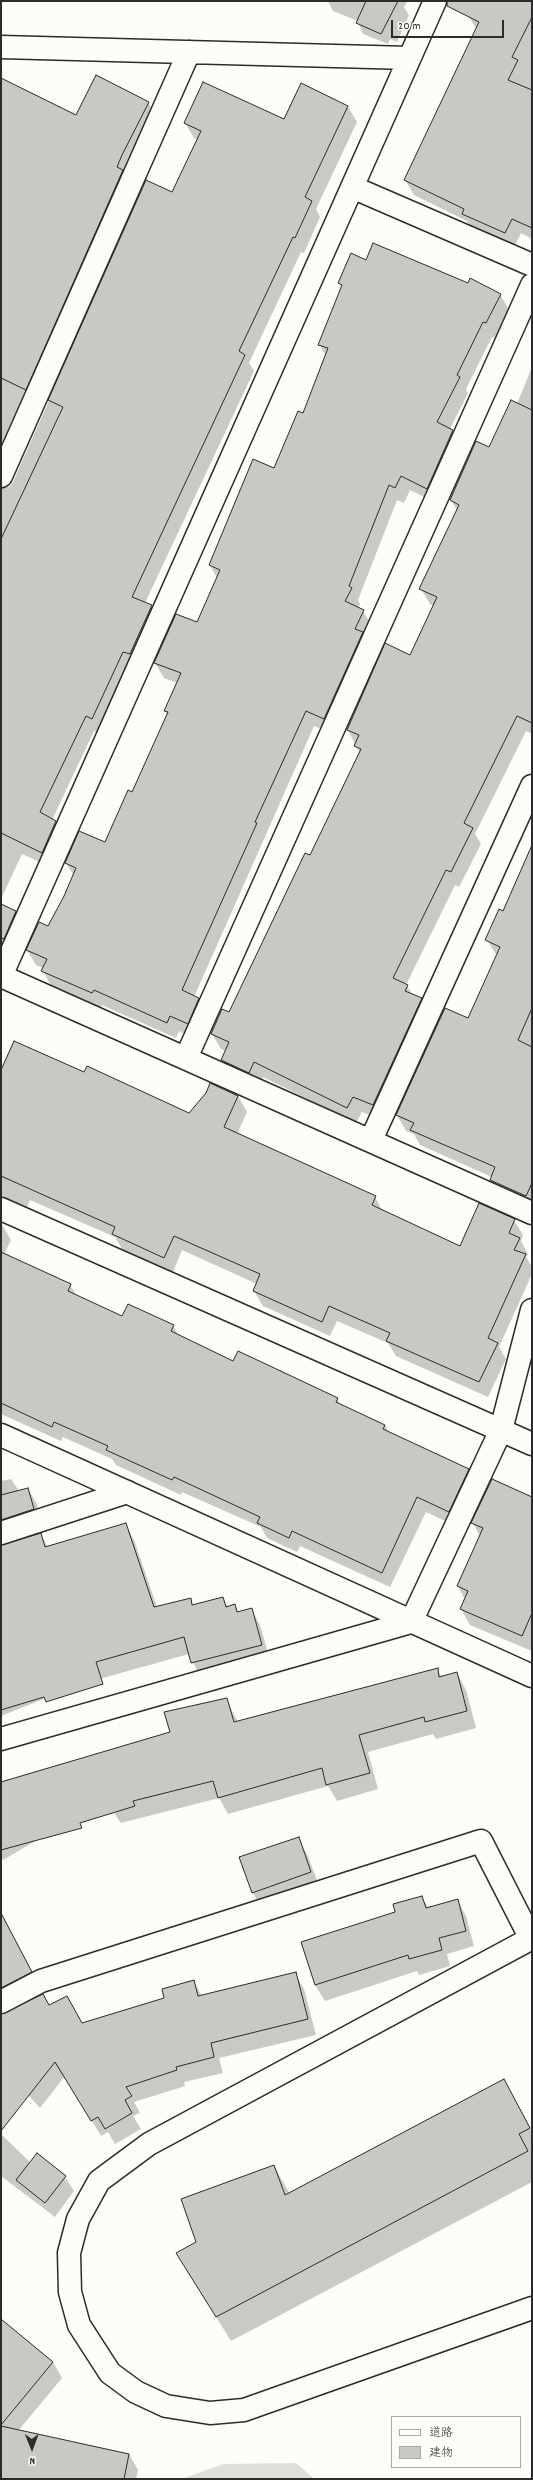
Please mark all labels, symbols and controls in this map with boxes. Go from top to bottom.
scale bar [393,12,506,38]
text: 20 m [398,18,421,35]
legend [391,2416,521,2468]
text: 道路 [429,2425,453,2442]
north arrow [12,2428,52,2468]
text: 建物 [429,2445,453,2462]
text: N [29,2452,35,2468]

